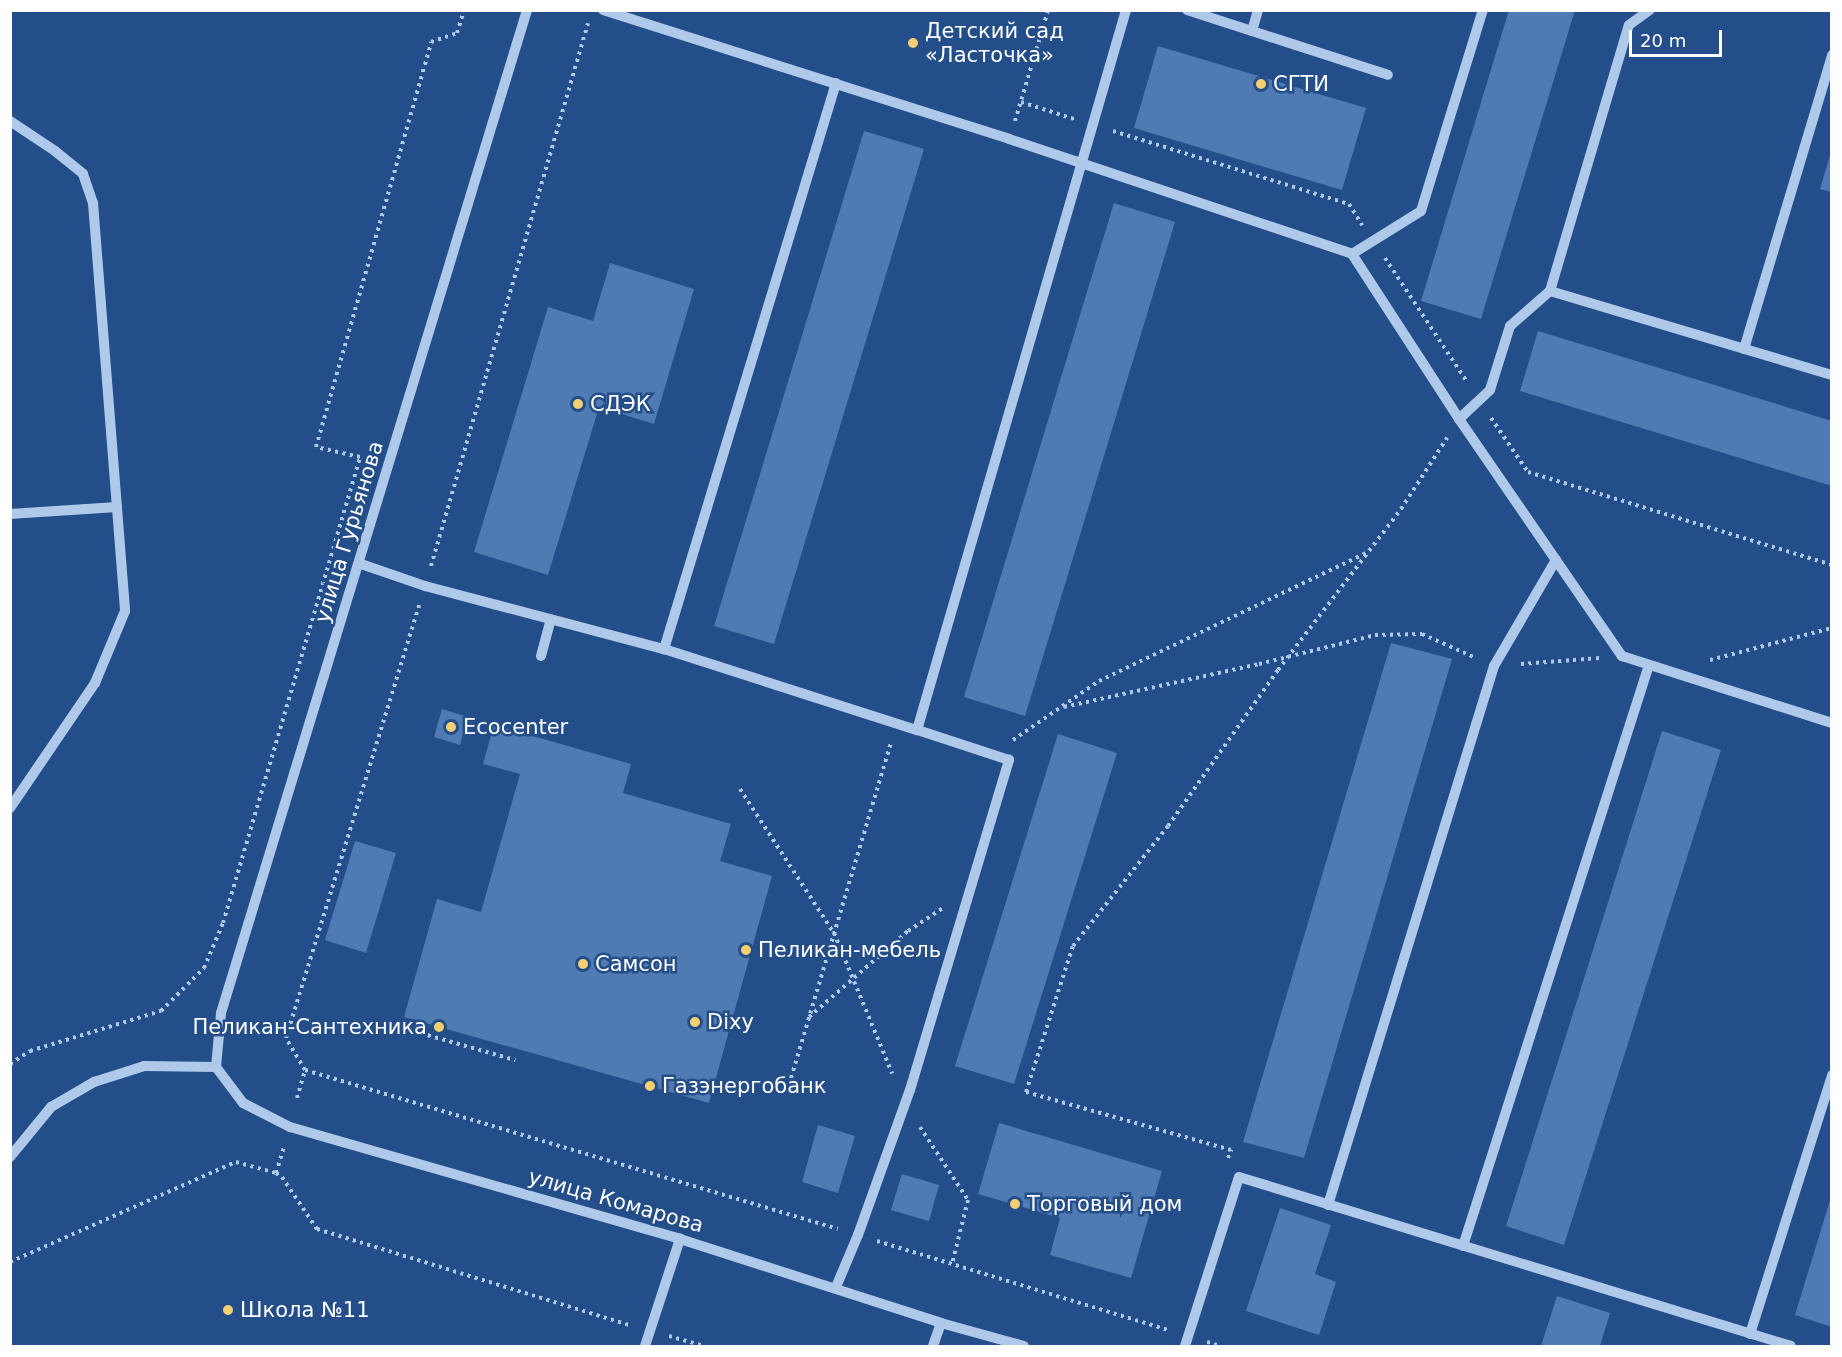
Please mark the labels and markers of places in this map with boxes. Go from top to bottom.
place label: Детский сад «Ласточка» [925,18,1064,68]
marker: Детский сад «Ласточка» [906,36,920,50]
place label: СГТИ [1273,71,1329,97]
marker: СГТИ [1254,77,1268,91]
place label: СДЭК [590,391,651,417]
marker: СДЭК [571,397,585,411]
place label: Ecocenter [463,714,568,740]
marker: Ecocenter [444,720,458,734]
place label: Пеликан-мебель [758,937,941,963]
marker: Пеликан-мебель [739,943,753,957]
place label: Самсон [595,951,676,977]
marker: Самсон [576,957,590,971]
place label: Dixy [707,1009,754,1035]
place label: Пеликан-Сантехника [193,1014,427,1040]
marker: Dixy [688,1015,702,1029]
marker: Пеликан-Сантехника [432,1020,446,1034]
place label: Газэнергобанк [662,1073,826,1099]
marker: Газэнергобанк [643,1079,657,1093]
place label: Торговый дом [1027,1191,1182,1217]
marker: Торговый дом [1008,1197,1022,1211]
place label: Школа №11 [240,1297,370,1323]
marker: Школа №11 [221,1303,235,1317]

